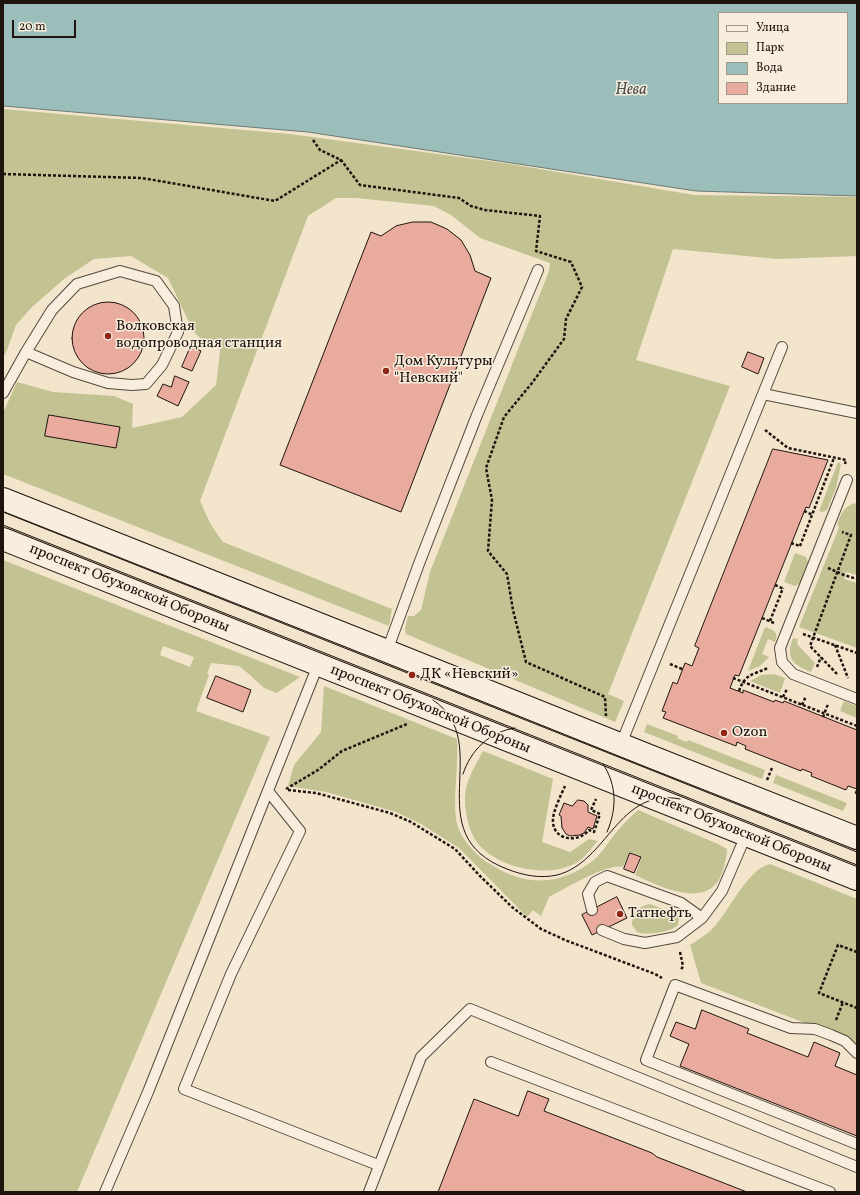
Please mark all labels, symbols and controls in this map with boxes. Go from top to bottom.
scale bar [14,12,78,38]
legend [718,12,848,104]
text: 20 m [19,19,46,35]
text: Улица [756,20,789,36]
text: Парк [756,40,784,56]
text: Вода [756,60,783,76]
text: Здание [756,80,796,96]
water label: Нева [615,81,647,101]
place label: Волковская водопроводная станция [116,318,282,353]
marker: Волковская водопроводная станция [103,331,113,341]
place label: Дом Культуры "Невский" [394,353,493,388]
marker: Дом Культуры "Невский" [381,366,391,376]
street label: проспект Обуховской Обороны [26,541,232,637]
street label: проспект Обуховской Обороны [327,662,533,758]
place label: ДК «Невский» [420,666,518,684]
marker: ДК «Невский» [407,670,417,680]
place label: Ozon [732,724,767,742]
marker: Ozon [719,728,729,738]
street label: проспект Обуховской Обороны [628,781,834,877]
place label: Татнефть [628,905,692,923]
marker: Татнефть [615,909,625,919]

